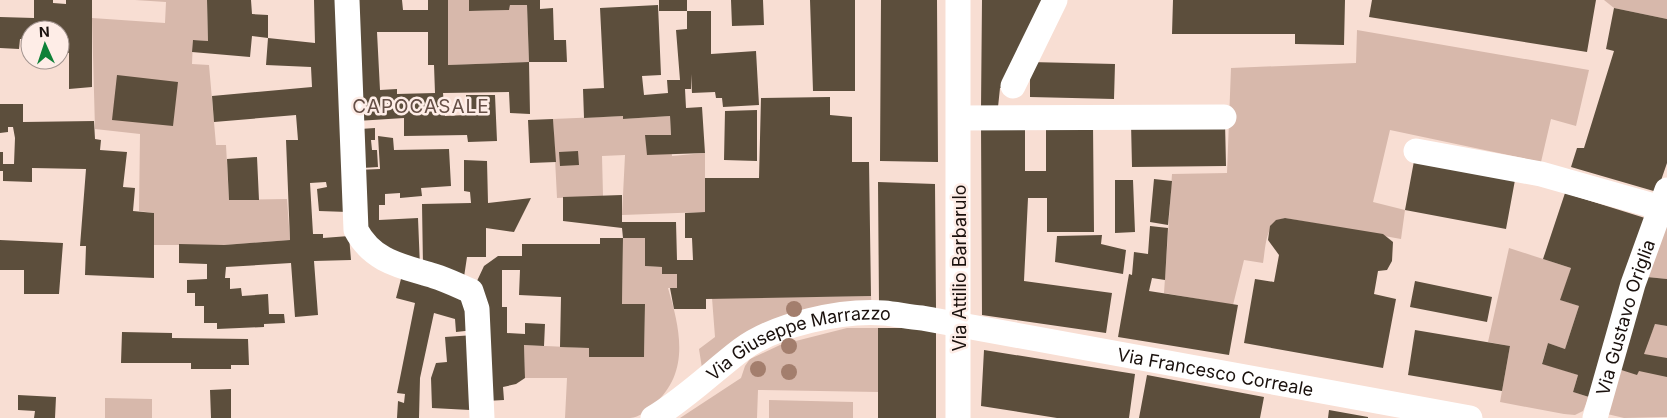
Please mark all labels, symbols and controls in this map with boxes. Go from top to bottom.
north arrow [20,20,70,70]
text: N [39,23,50,40]
district label: CAPOCASALE [352,95,490,118]
street label: Via Attilio Barbarulo [949,184,970,352]
street label: Via Gustavo Origlia [1591,236,1659,398]
street label: Via Giuseppe Marrazzo [702,302,892,384]
street label: Via Francesco Correale [1116,343,1315,400]

